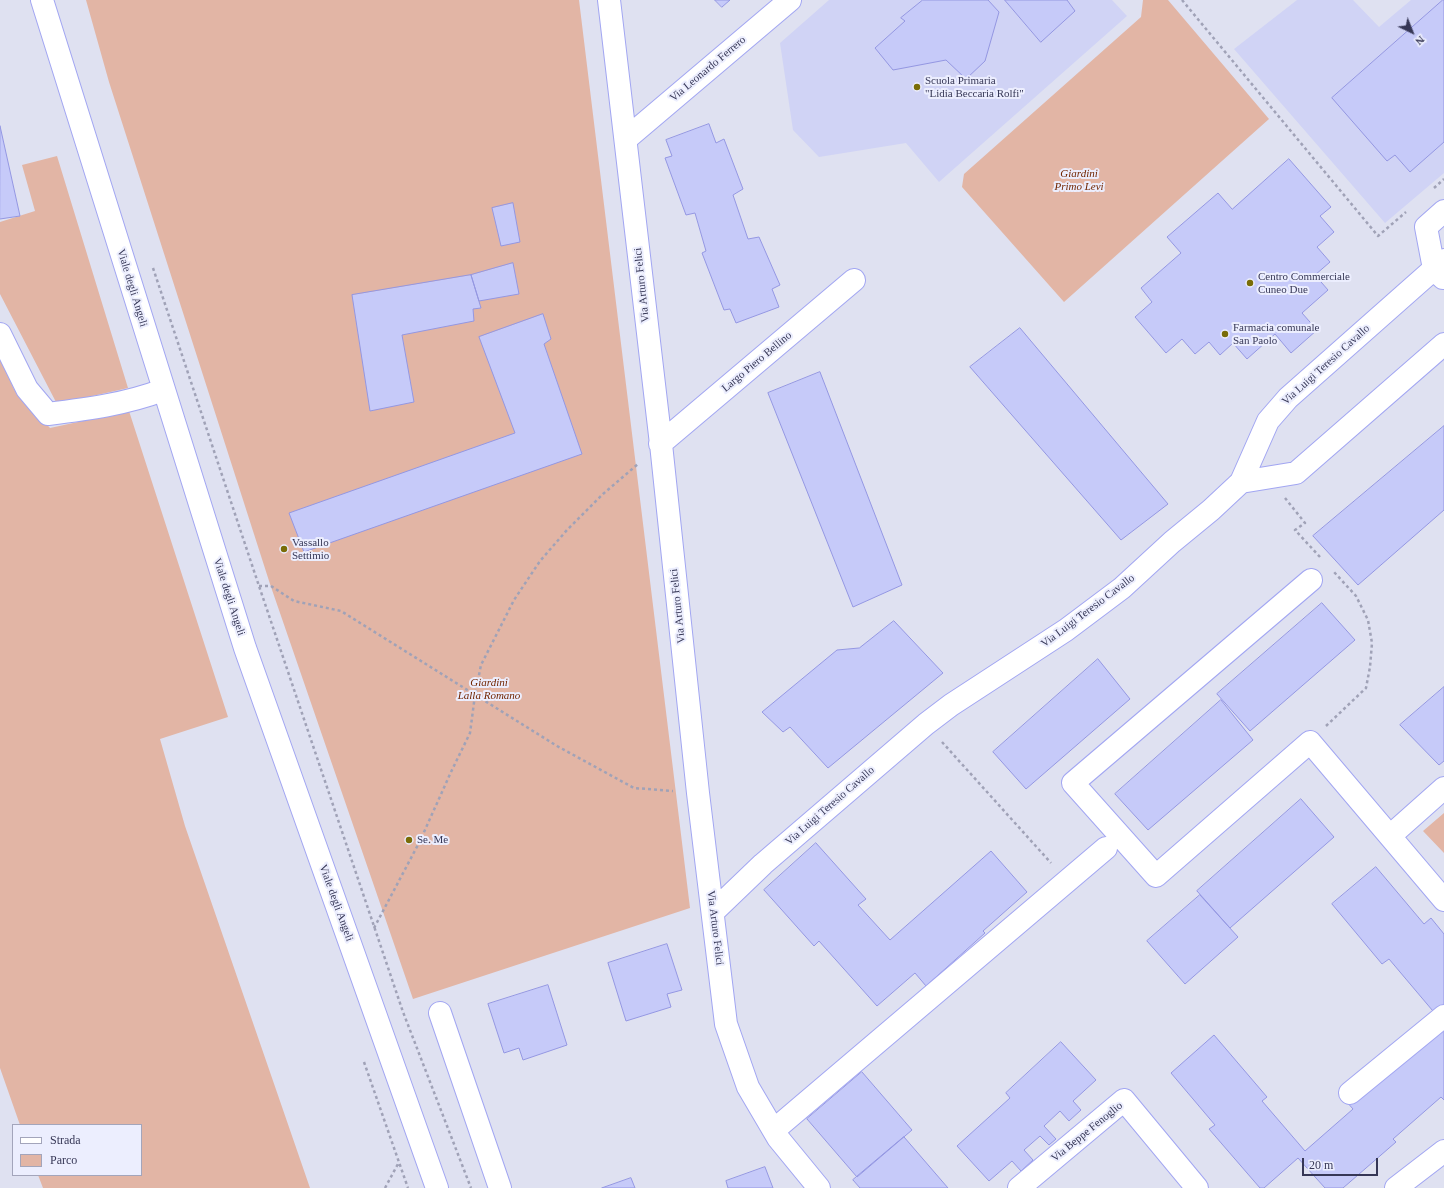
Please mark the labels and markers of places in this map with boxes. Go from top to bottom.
place label: Scuola Primaria "Lidia Beccaria Rolfi" [925,74,1024,100]
marker: Scuola Primaria "Lidia Beccaria Rolfi" [912,82,922,92]
place label: Centro Commerciale Cuneo Due [1258,270,1350,296]
marker: Centro Commerciale Cuneo Due [1245,278,1255,288]
place label: Farmacia comunale San Paolo [1233,321,1319,347]
marker: Farmacia comunale San Paolo [1220,329,1230,339]
place label: Vassallo Settimio [292,536,329,562]
marker: Vassallo Settimio [279,544,289,554]
place label: Se. Me [417,833,448,847]
marker: Se. Me [404,835,414,845]

